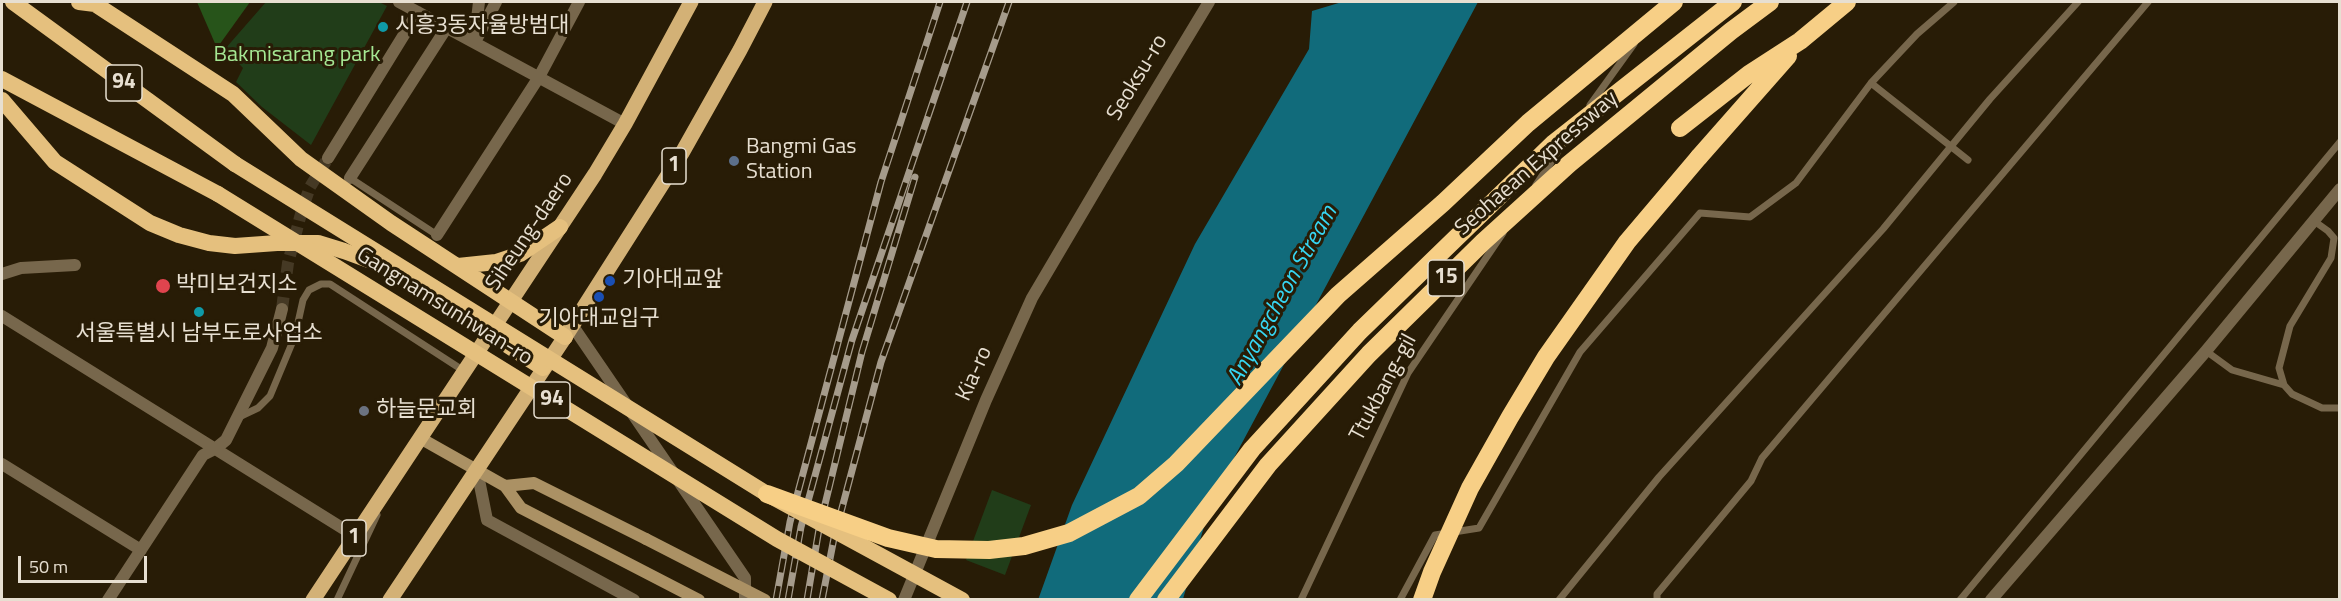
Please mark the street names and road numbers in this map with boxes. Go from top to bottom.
street label: Seoksu-ro [1102,30,1174,126]
road number: 94 [106,65,142,101]
street label: Seohaean Expressway [1450,86,1624,242]
road number: 1 [662,148,686,184]
street label: Siheung-daero [481,168,579,296]
street label: Gangnamsunhwan-ro [351,242,537,372]
road number: 15 [1428,260,1464,296]
street label: Ttukbang-gil [1345,330,1423,446]
street label: Kia-ro [951,343,999,405]
road number: 94 [534,382,570,418]
road number: 1 [342,520,366,556]

